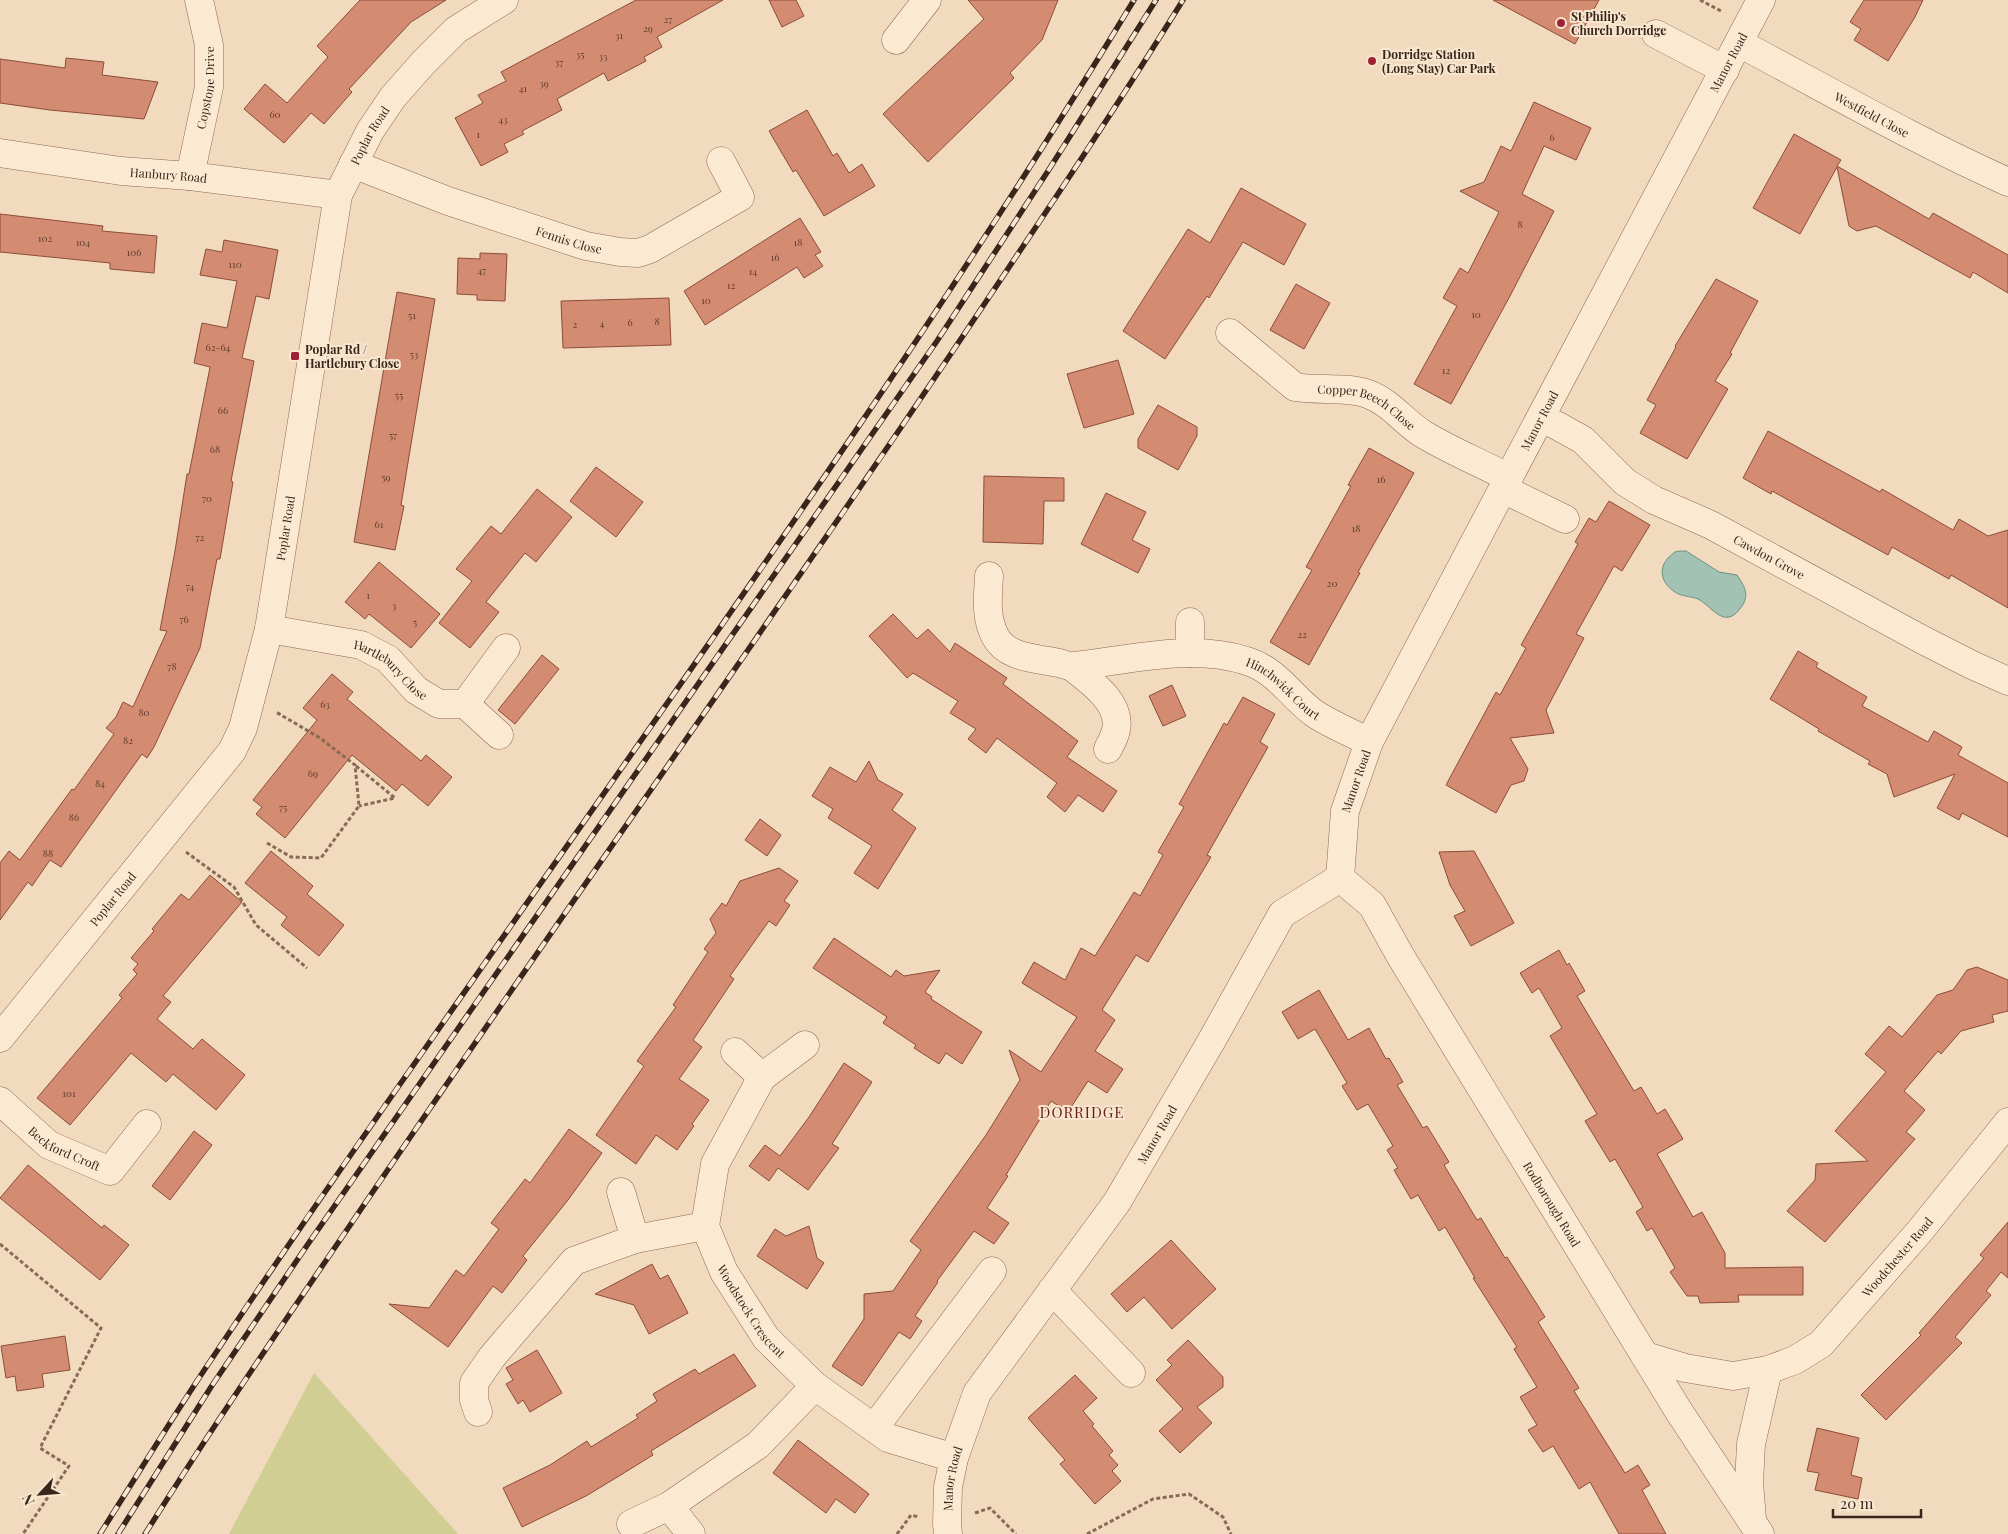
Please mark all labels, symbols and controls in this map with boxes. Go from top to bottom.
place label: St Philip's Church Dorridge [1571,8,1666,38]
house number: 27 [664,12,672,26]
marker: St Philip's Church Dorridge [1555,17,1567,29]
house number: 29 [643,21,653,35]
house number: 31 [615,28,623,42]
street label: Manor Road [1706,30,1750,95]
street label: Copstone Drive [192,46,217,131]
place label: Dorridge Station (Long Stay) Car Park [1382,46,1497,76]
house number: 35 [576,47,584,61]
house number: 33 [598,49,608,63]
house number: 37 [555,55,563,69]
marker: Dorridge Station (Long Stay) Car Park [1366,55,1378,67]
house number: 39 [539,76,549,90]
house number: 41 [519,81,528,95]
street label: Westfield Close [1831,88,1912,141]
street label: Poplar Road [346,103,393,167]
house number: 60 [269,107,281,121]
house number: 43 [498,112,508,126]
house number: 1 [476,127,480,141]
house number: 6 [1549,130,1555,144]
street label: Hanbury Road [129,164,208,186]
house number: 8 [1517,217,1523,231]
street label: Fennis Close [534,222,603,257]
house number: 102 [38,231,52,245]
house number: 104 [76,235,90,249]
house number: 18 [794,235,802,249]
house number: 106 [127,245,141,259]
house number: 16 [771,250,779,264]
house number: 110 [228,257,242,271]
house number: 47 [478,263,486,277]
house number: 14 [749,264,757,278]
house number: 12 [727,278,735,292]
house number: 10 [701,293,711,307]
house number: 10 [1471,307,1481,321]
house number: 51 [408,308,416,322]
house number: 8 [654,314,660,328]
house number: 6 [627,315,633,329]
house number: 4 [600,316,605,330]
house number: 2 [573,317,578,331]
house number: 62-64 [205,340,231,354]
place label: Poplar Rd / Hartlebury Close [305,341,399,371]
house number: 53 [410,347,419,361]
marker: Poplar Rd / Hartlebury Close [289,350,301,362]
house number: 12 [1442,363,1450,377]
street label: Copper Beech Close [1317,381,1419,434]
house number: 55 [395,388,403,402]
street label: Manor Road [1517,388,1561,453]
house number: 66 [218,403,228,417]
house number: 57 [389,428,397,442]
house number: 68 [210,442,220,456]
house number: 59 [381,470,391,484]
house number: 16 [1377,472,1385,486]
house number: 70 [202,491,212,505]
street label: Poplar Road [272,495,298,562]
house number: 61 [375,517,384,531]
house number: 18 [1352,521,1360,535]
house number: 72 [196,530,205,544]
street label: Cawdon Grove [1731,531,1808,582]
house number: 20 [1327,576,1337,590]
house number: 74 [186,579,194,593]
house number: 1 [366,588,370,602]
house number: 3 [392,598,397,612]
house number: 76 [179,612,189,626]
house number: 5 [413,615,417,629]
house number: 22 [1297,627,1307,641]
street label: Hartlebury Close [353,636,431,703]
street label: Hinchwick Court [1244,653,1324,724]
house number: 78 [167,659,177,673]
house number: 63 [320,697,330,711]
house number: 80 [138,705,150,719]
house number: 82 [123,733,133,747]
street label: Manor Road [1337,747,1374,815]
house number: 69 [308,766,318,780]
house number: 84 [95,776,105,790]
house number: 75 [279,800,287,814]
house number: 86 [69,810,79,824]
house number: 88 [43,846,53,860]
street label: Poplar Road [86,868,139,929]
house number: 101 [62,1086,76,1100]
district label: DORRIDGE [1040,1102,1124,1122]
street label: Manor Road [1133,1102,1180,1167]
street label: Beckford Croft [25,1123,103,1174]
street label: Rodborough Road [1520,1158,1584,1250]
street label: Woodchester Road [1858,1214,1936,1301]
street label: Woodstock Crescent [713,1261,790,1361]
street label: Manor Road [939,1444,966,1511]
north arrow [15,1469,65,1519]
scale bar [1833,1486,1920,1518]
text: N [17,1491,39,1509]
text: 20 m [1840,1493,1874,1513]

